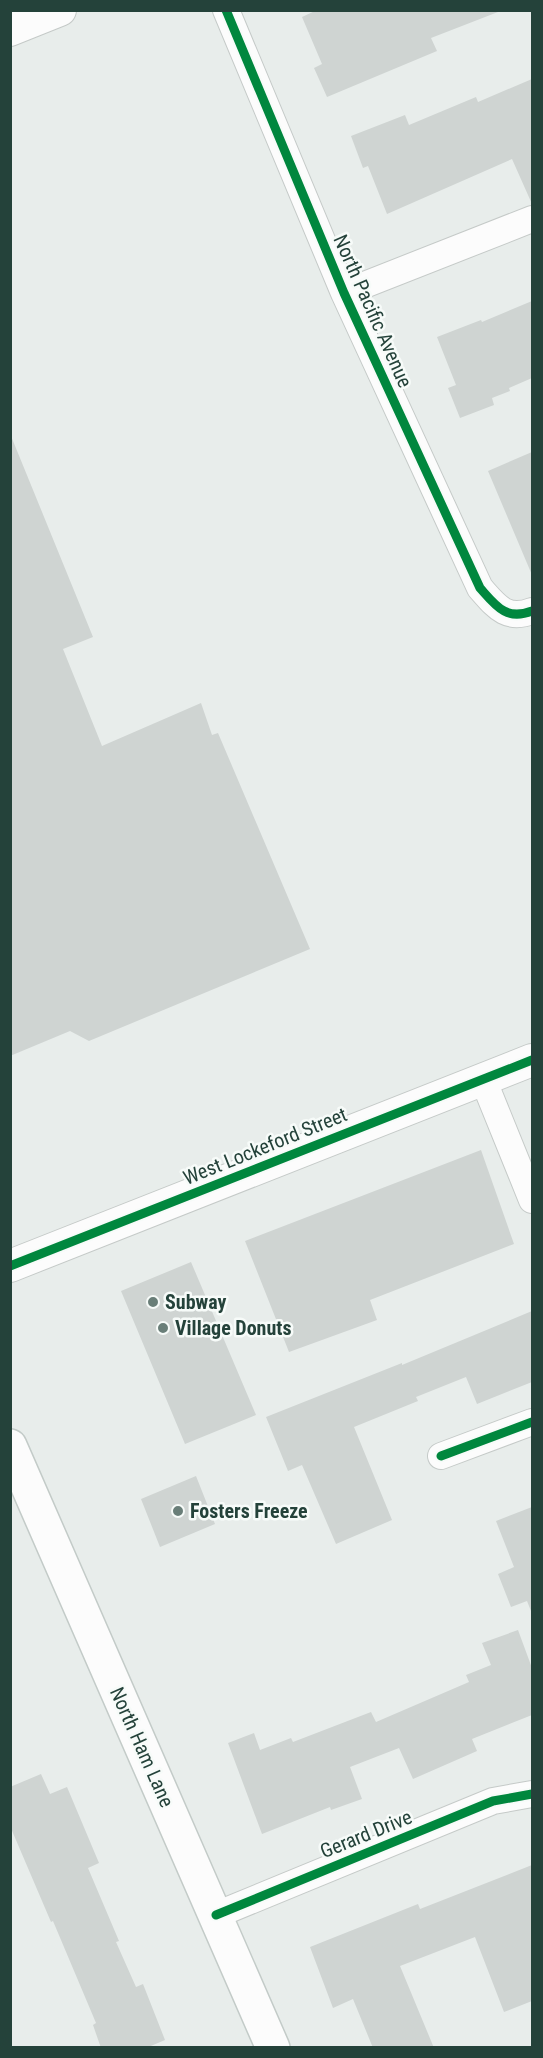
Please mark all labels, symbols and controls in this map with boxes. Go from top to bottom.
street label: North Pacific Avenue [329,231,417,391]
street label: West Lockeford Street [180,1102,350,1190]
place label: Subway [165,1290,226,1314]
marker: Subway [146,1295,160,1309]
place label: Village Donuts [175,1316,291,1340]
marker: Village Donuts [156,1321,170,1335]
place label: Fosters Freeze [190,1499,308,1523]
marker: Fosters Freeze [171,1504,185,1518]
street label: North Ham Lane [105,1683,179,1811]
street label: Gerard Drive [317,1805,415,1863]

